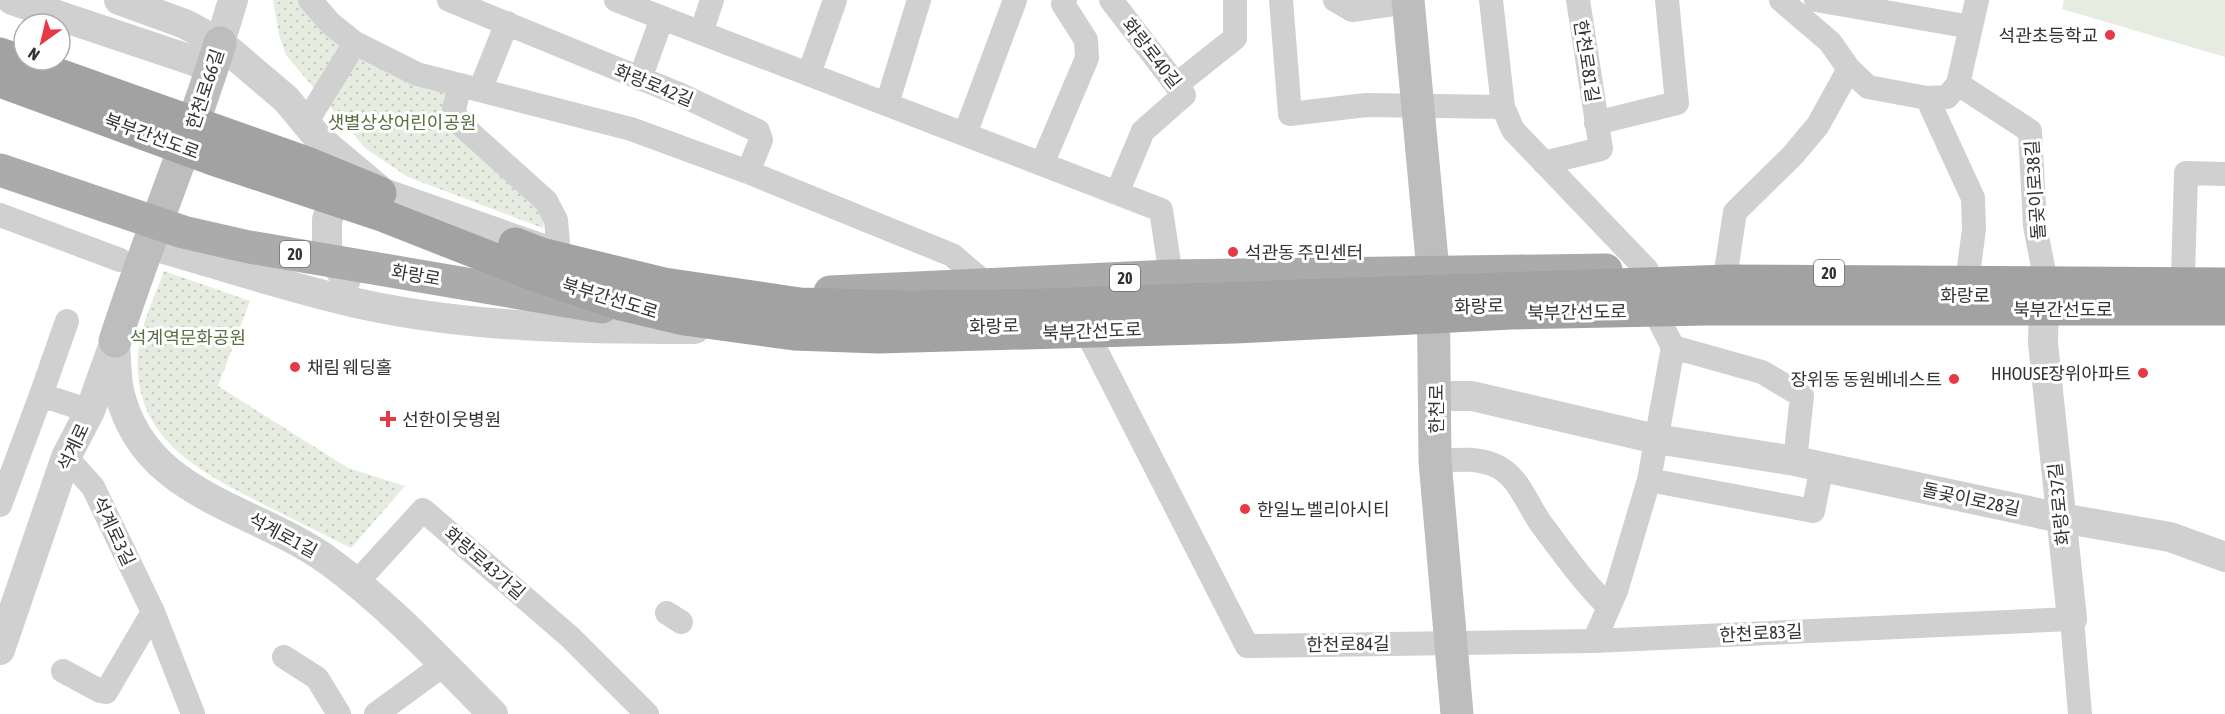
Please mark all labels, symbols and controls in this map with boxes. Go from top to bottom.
north arrow [12,12,72,72]
street label: 화랑로40길 [1118,14,1186,92]
street label: 한천로81길 [1570,18,1604,104]
place label: 석관초등학교 [1999,25,2098,46]
marker: 석관초등학교 [2103,28,2117,42]
text: N [25,44,43,65]
street label: 한천로66길 [182,46,228,132]
street label: 화랑로42길 [612,60,696,110]
street label: 북부간선도로 [102,109,202,163]
park label: 샛별상상어린이공원 [327,112,477,133]
street label: 돌곶이로38길 [2021,140,2049,240]
road number: 20 [280,241,310,267]
place label: 석관동 주민센터 [1245,242,1363,263]
marker: 석관동 주민센터 [1226,245,1240,259]
street label: 화랑로 [390,260,442,290]
road number: 20 [1814,260,1844,286]
road number: 20 [1110,265,1140,291]
street label: 북부간선도로 [559,273,661,323]
street label: 화랑로 [1940,285,1990,306]
street label: 화랑로 [1454,295,1504,317]
street label: 북부간선도로 [2013,299,2113,320]
street label: 북부간선도로 [1527,301,1627,323]
street label: 화랑로 [969,315,1019,337]
street label: 북부간선도로 [1042,319,1142,343]
park label: 석계역문화공원 [130,327,246,348]
place label: 채림 웨딩홀 [307,357,392,378]
marker: 채림 웨딩홀 [288,360,302,374]
place label: HHOUSE장위아파트 [1991,363,2131,384]
marker: HHOUSE장위아파트 [2136,366,2150,380]
place label: 장위동 동원베네스트 [1790,369,1942,390]
marker: 장위동 동원베네스트 [1947,372,1961,386]
street label: 한천로 [1426,384,1447,434]
place label: 선한이웃병원 [402,409,501,430]
marker: 선한이웃병원 [379,410,397,428]
street label: 석계로 [53,420,93,474]
street label: 화랑로37길 [2044,462,2074,546]
street label: 돌곶이로28길 [1920,478,2022,520]
street label: 석계로3길 [89,493,139,569]
place label: 한일노벨리아시티 [1257,499,1389,520]
marker: 한일노벨리아시티 [1238,502,1252,516]
street label: 석계로1길 [245,508,321,562]
street label: 화랑로43가길 [440,522,530,604]
street label: 한천로83길 [1719,620,1803,646]
street label: 한천로84길 [1306,633,1390,655]

